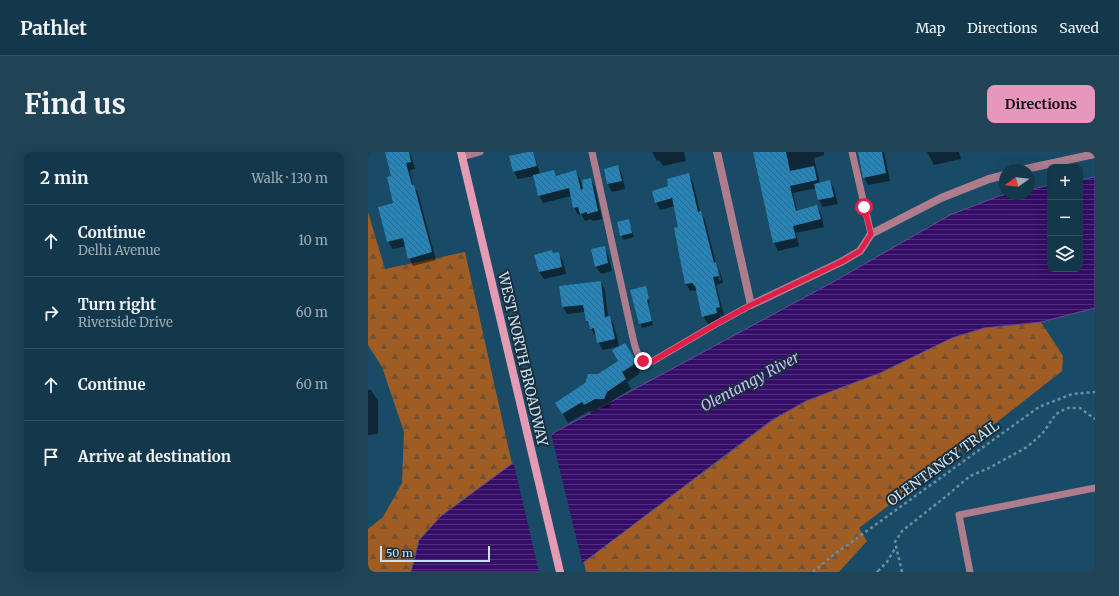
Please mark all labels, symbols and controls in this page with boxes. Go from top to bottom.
text: Pathlet [20,16,87,40]
text: Map [915,19,945,37]
text: Directions [967,19,1037,37]
text: Saved [1059,19,1099,37]
button: Directions [987,85,1095,123]
text: Find us [24,86,126,122]
north arrow [999,164,1035,200]
map controls [1047,164,1083,272]
button: + [1047,164,1083,200]
text: 2 min [40,167,88,189]
text: Walk · 130 m [251,170,328,187]
route start [855,198,873,216]
button: − [1047,200,1083,236]
text: Continue [78,223,146,242]
icon: ahead [40,230,62,252]
text: 10 m [298,232,328,249]
button: layers [1047,236,1083,272]
text: Delhi Avenue [78,242,160,259]
street label: WEST NORTH BROADWAY [494,269,552,449]
text: Turn right [78,295,156,314]
icon: right [40,302,62,324]
text: 60 m [296,304,328,321]
text: Riverside Drive [78,314,173,331]
water label: Olentangy River [697,347,803,416]
route end [634,352,652,370]
icon: ahead [40,374,62,396]
text: Continue [78,375,146,394]
text: 60 m [296,376,328,393]
street label: OLENTANGY TRAIL [883,416,1003,510]
icon: arrive [40,446,62,468]
text: Arrive at destination [78,447,231,466]
scale bar [380,544,490,563]
text: 50 m [386,546,413,560]

